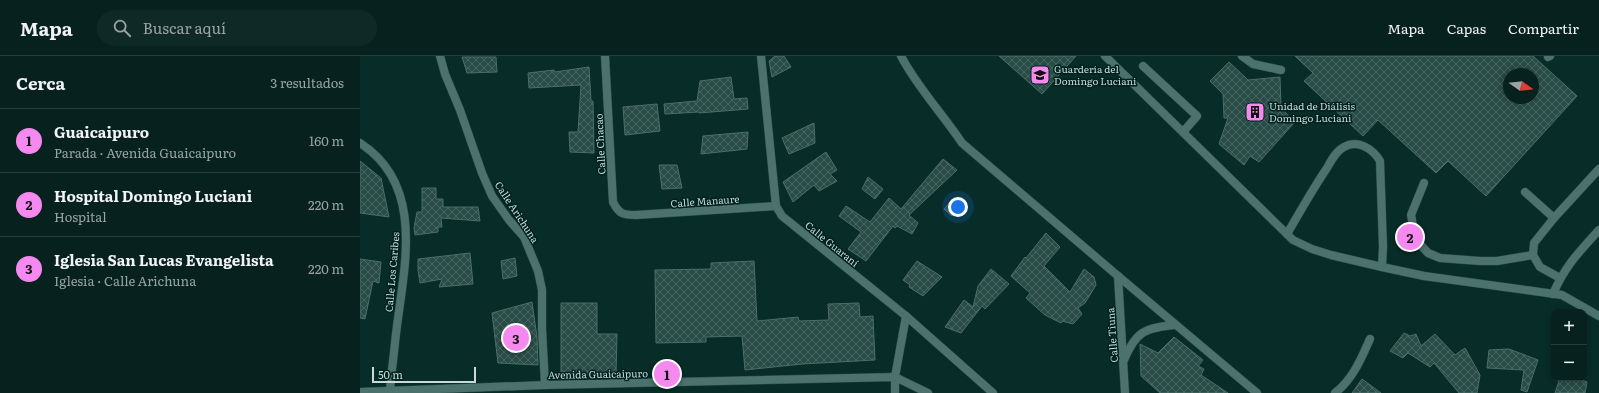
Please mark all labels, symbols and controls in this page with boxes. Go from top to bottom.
search box [97,10,377,46]
text: Mapa [20,14,73,42]
text: Buscar aquí [143,16,226,39]
icon: search [111,17,133,39]
text: Mapa [1387,18,1425,38]
text: Capas [1447,18,1486,38]
text: Compartir [1508,18,1579,38]
place label: Guardería del Domingo Luciani [1054,61,1137,88]
school or university icon: Guardería del Domingo Luciani [1029,64,1051,86]
north arrow [1503,68,1539,104]
text: Cerca [16,70,65,95]
text: 3 resultados [270,73,344,92]
place label: Unidad de Diálisis Domingo Luciani [1269,98,1356,125]
building icon: Unidad de Diálisis Domingo Luciani [1244,101,1266,123]
street label: Calle Chacao [590,113,609,175]
text: Guaicaipuro [54,120,149,143]
text: 1 [26,131,32,150]
text: 160 m [309,131,344,150]
text: Parada · Avenida Guaicaipuro [54,143,236,162]
street label: Calle Arichuna [492,178,543,246]
text: Hospital Domingo Luciani [54,184,252,207]
street label: Calle Manaure [670,191,740,210]
text: 2 [26,195,32,214]
text: 220 m [308,195,344,214]
your location [948,197,968,217]
text: Hospital [54,207,107,226]
street label: Calle Guaraní [802,217,863,270]
pin: 2 [1397,222,1423,252]
street label: Calle Los Caribes [381,231,403,313]
text: Iglesia San Lucas Evangelista [54,248,274,271]
text: 3 [25,259,33,278]
text: 220 m [308,259,344,278]
text: Iglesia · Calle Arichuna [54,271,196,290]
street label: Calle Tiuna [1102,306,1121,363]
map controls [1551,309,1587,381]
button: + [1551,309,1587,345]
pin: 3 [503,323,529,353]
button: − [1551,345,1587,381]
pin: 1 [654,359,680,389]
scale bar [372,365,476,384]
street label: Avenida Guaicaipuro [548,365,648,382]
text: 50 m [378,366,403,382]

